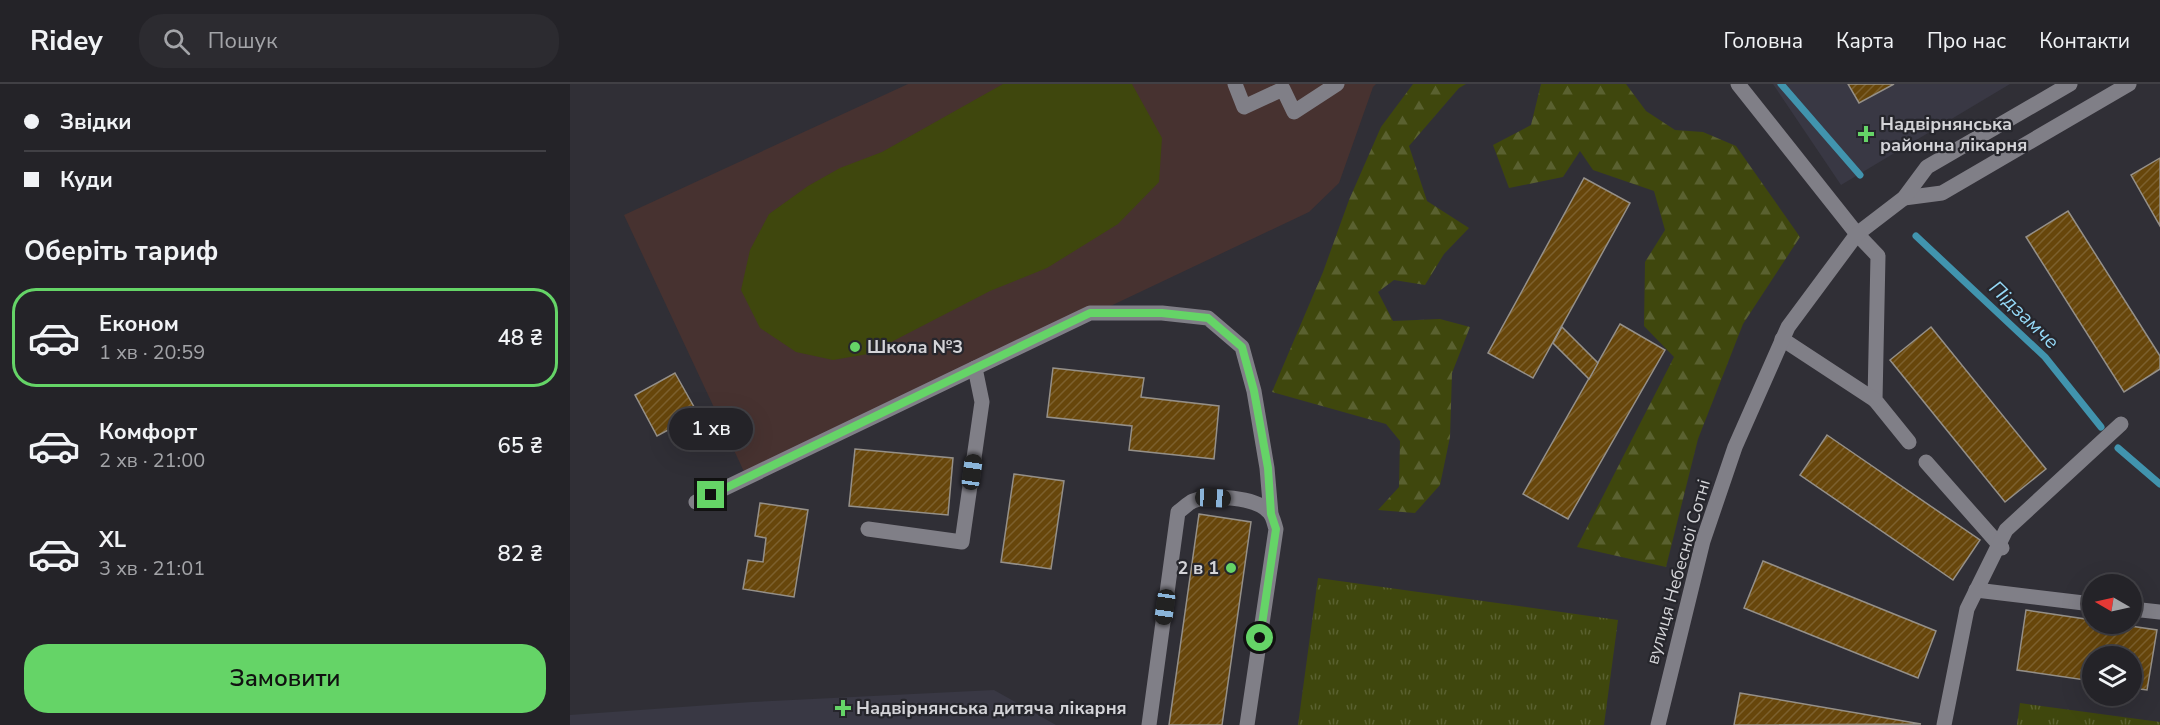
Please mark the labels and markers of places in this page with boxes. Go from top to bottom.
place label: Надвірнянська районна лікарня [1880,112,2027,157]
marker: Надвірнянська районна лікарня [1857,125,1875,143]
place label: Школа №3 [867,335,963,359]
marker: Школа №3 [848,340,862,354]
place label: 2 в 1 [1177,556,1219,580]
marker: 2 в 1 [1224,561,1238,575]
place label: Надвірнянська дитяча лікарня [856,696,1127,720]
marker: Надвірнянська дитяча лікарня [834,699,852,717]

